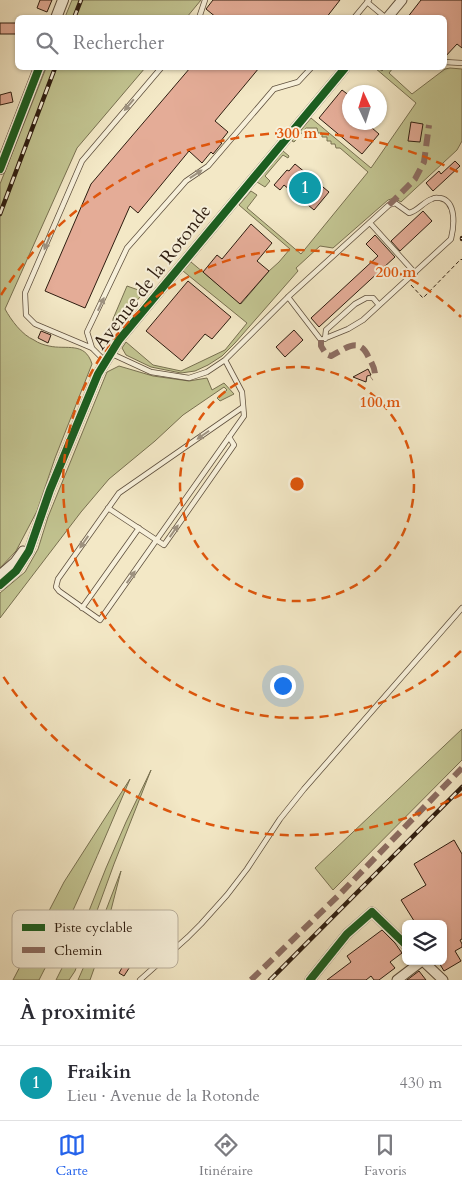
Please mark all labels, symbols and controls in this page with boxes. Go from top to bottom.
search box [15,15,447,70]
icon: search [33,29,61,57]
text: Rechercher [73,30,164,56]
north arrow [342,85,387,130]
one-way arrow [124,98,135,111]
text: 300 m [277,123,318,143]
one-way arrow [189,169,202,179]
pin: 1 [289,169,321,207]
street label: Avenue de la Rotonde [87,199,217,355]
one-way arrow [42,236,50,250]
text: 200 m [376,262,417,282]
one-way arrow [96,296,105,311]
text: 100 m [360,392,401,412]
one-way arrow [196,430,210,440]
centre of rings [288,475,306,493]
one-way arrow [169,525,179,538]
one-way arrow [79,535,89,549]
one-way arrow [126,570,136,584]
your location [270,673,296,699]
legend [12,910,178,968]
text: Piste cyclable [54,918,133,937]
map controls [402,920,447,965]
button: layers [402,920,447,965]
text: Chemin [54,941,103,960]
text: À proximité [20,998,136,1027]
text: Fraikin [67,1059,131,1085]
text: 1 [32,1072,40,1094]
text: 430 m [400,1072,442,1094]
text: Lieu · Avenue de la Rotonde [67,1085,260,1107]
tab: Carte [55,1131,88,1180]
tab: Itinéraire [199,1131,253,1180]
tab: Favoris [364,1131,407,1180]

